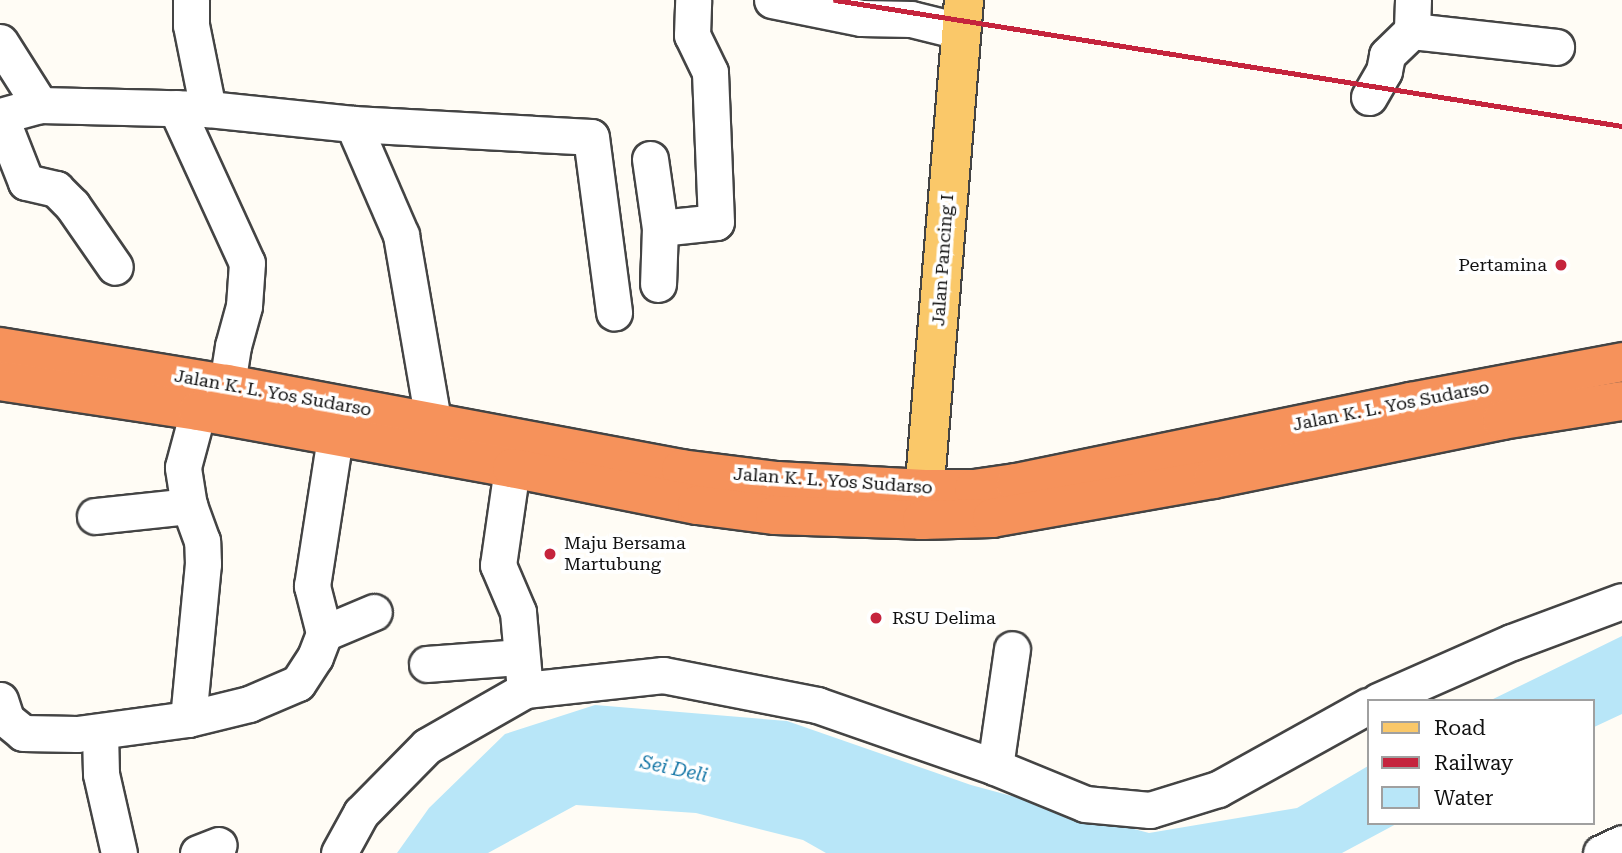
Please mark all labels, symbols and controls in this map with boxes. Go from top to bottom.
street label: Jalan Pancing I [928,193,958,327]
place label: Pertamina [1458,254,1547,276]
marker: Pertamina [1553,257,1569,273]
street label: Jalan K. L. Yos Sudarso [173,365,373,421]
street label: Jalan K. L. Yos Sudarso [1291,376,1491,436]
street label: Jalan K. L. Yos Sudarso [733,463,933,499]
place label: Maju Bersama Martubung [564,533,686,576]
marker: Maju Bersama Martubung [542,546,558,562]
place label: RSU Delima [892,607,996,629]
marker: RSU Delima [866,608,886,628]
legend [1366,699,1594,825]
text: Road [1434,716,1486,740]
water label: Sei Deli [638,751,710,787]
text: Railway [1434,751,1513,775]
text: Water [1434,786,1493,810]

